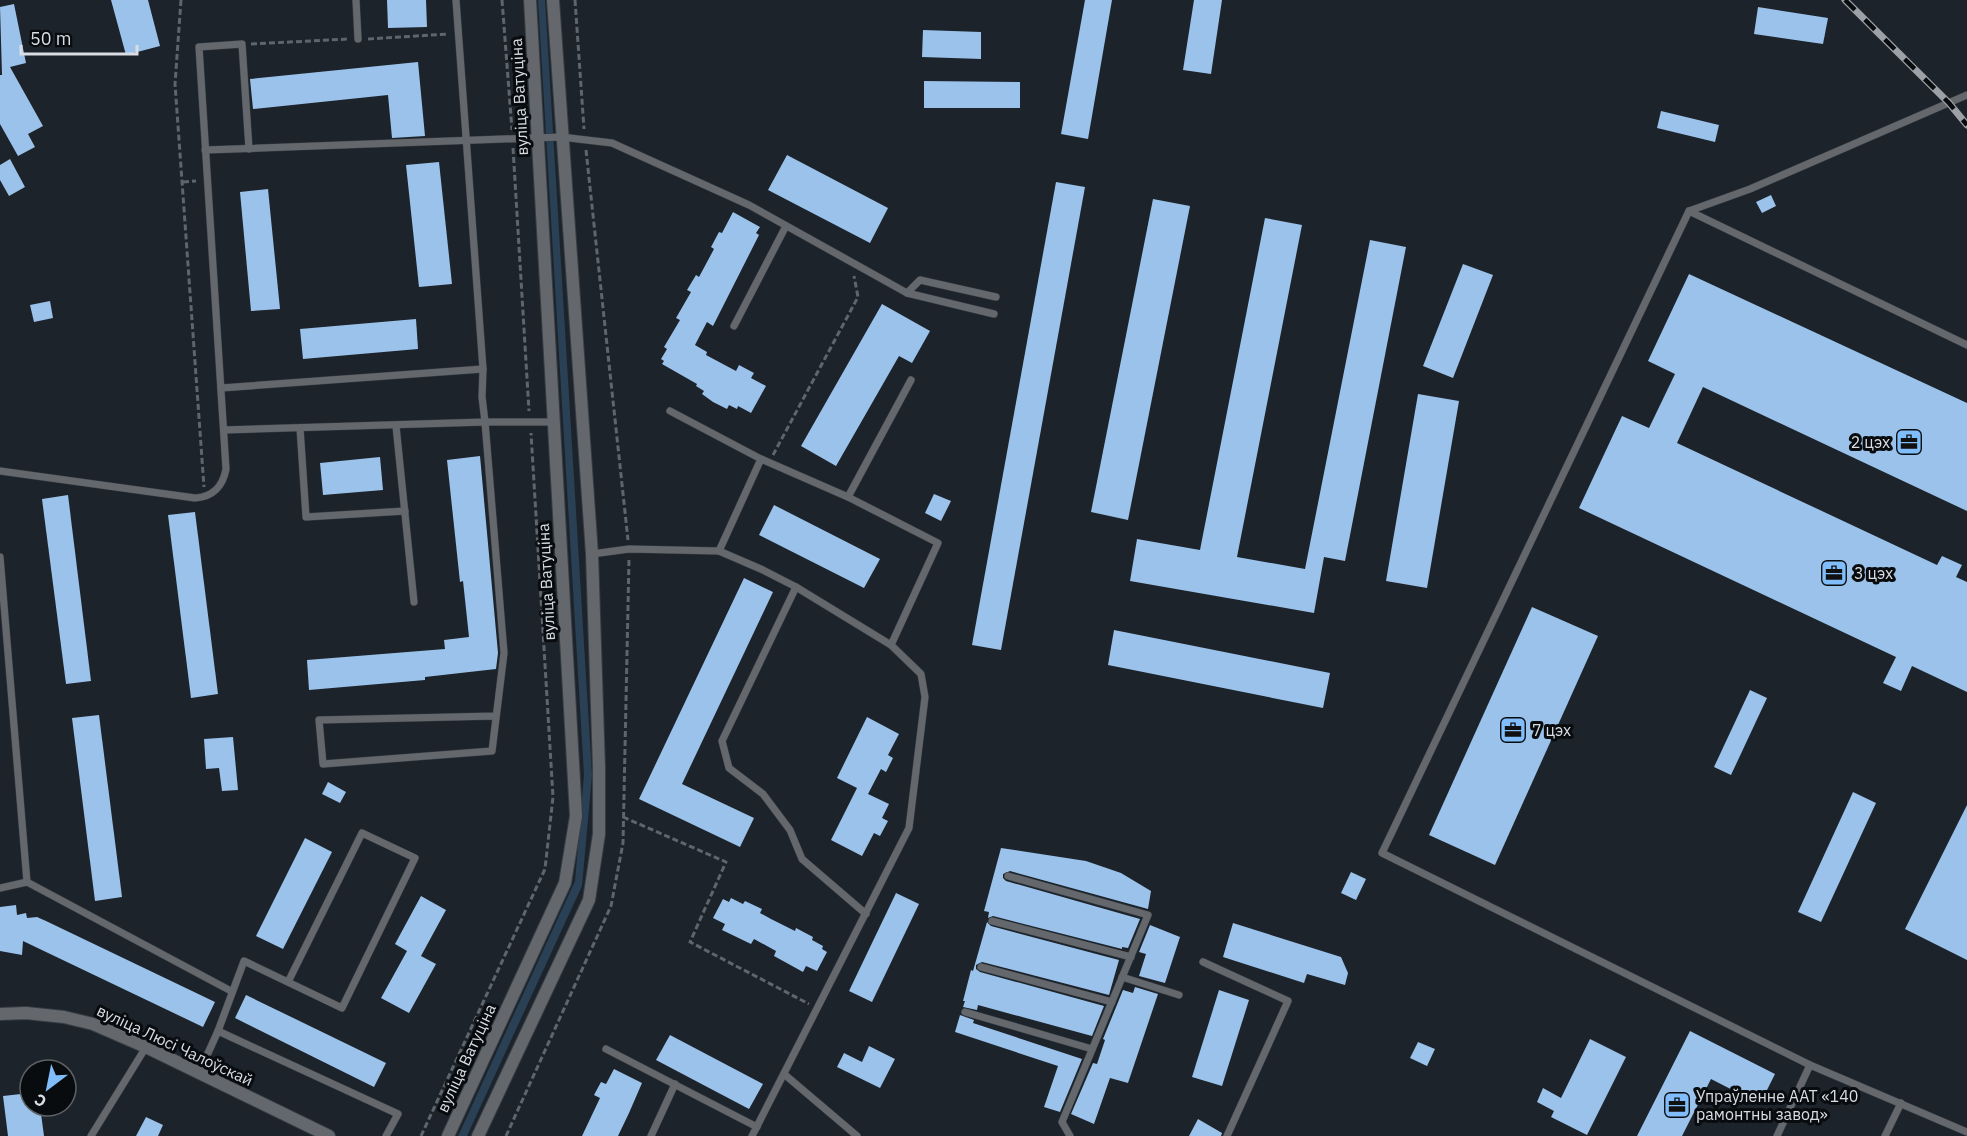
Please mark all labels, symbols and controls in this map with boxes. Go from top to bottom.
scale bar [21,18,136,56]
text: 50 m [30,27,72,50]
street label: вуліца Ватуціна [506,37,532,156]
office icon: 2 цэх [1894,427,1924,457]
place label: 2 цэх [1851,432,1890,452]
street label: вуліца Ватуціна [533,522,559,641]
office icon: 3 цэх [1819,558,1849,588]
place label: 3 цэх [1854,563,1893,583]
office icon: 7 цэх [1498,715,1528,745]
place label: 7 цэх [1532,720,1571,740]
street label: вуліца Люсі Чалоўскай [94,1000,256,1090]
street label: вуліца Ватуціна [432,1000,500,1115]
north arrow [18,1058,78,1118]
place label: Упраўленне ААТ «140 рамонтны завод» [1696,1086,1858,1124]
text: С [30,1089,50,1112]
office icon: Упраўленне ААТ «140 рамонтны завод» [1662,1090,1692,1120]

